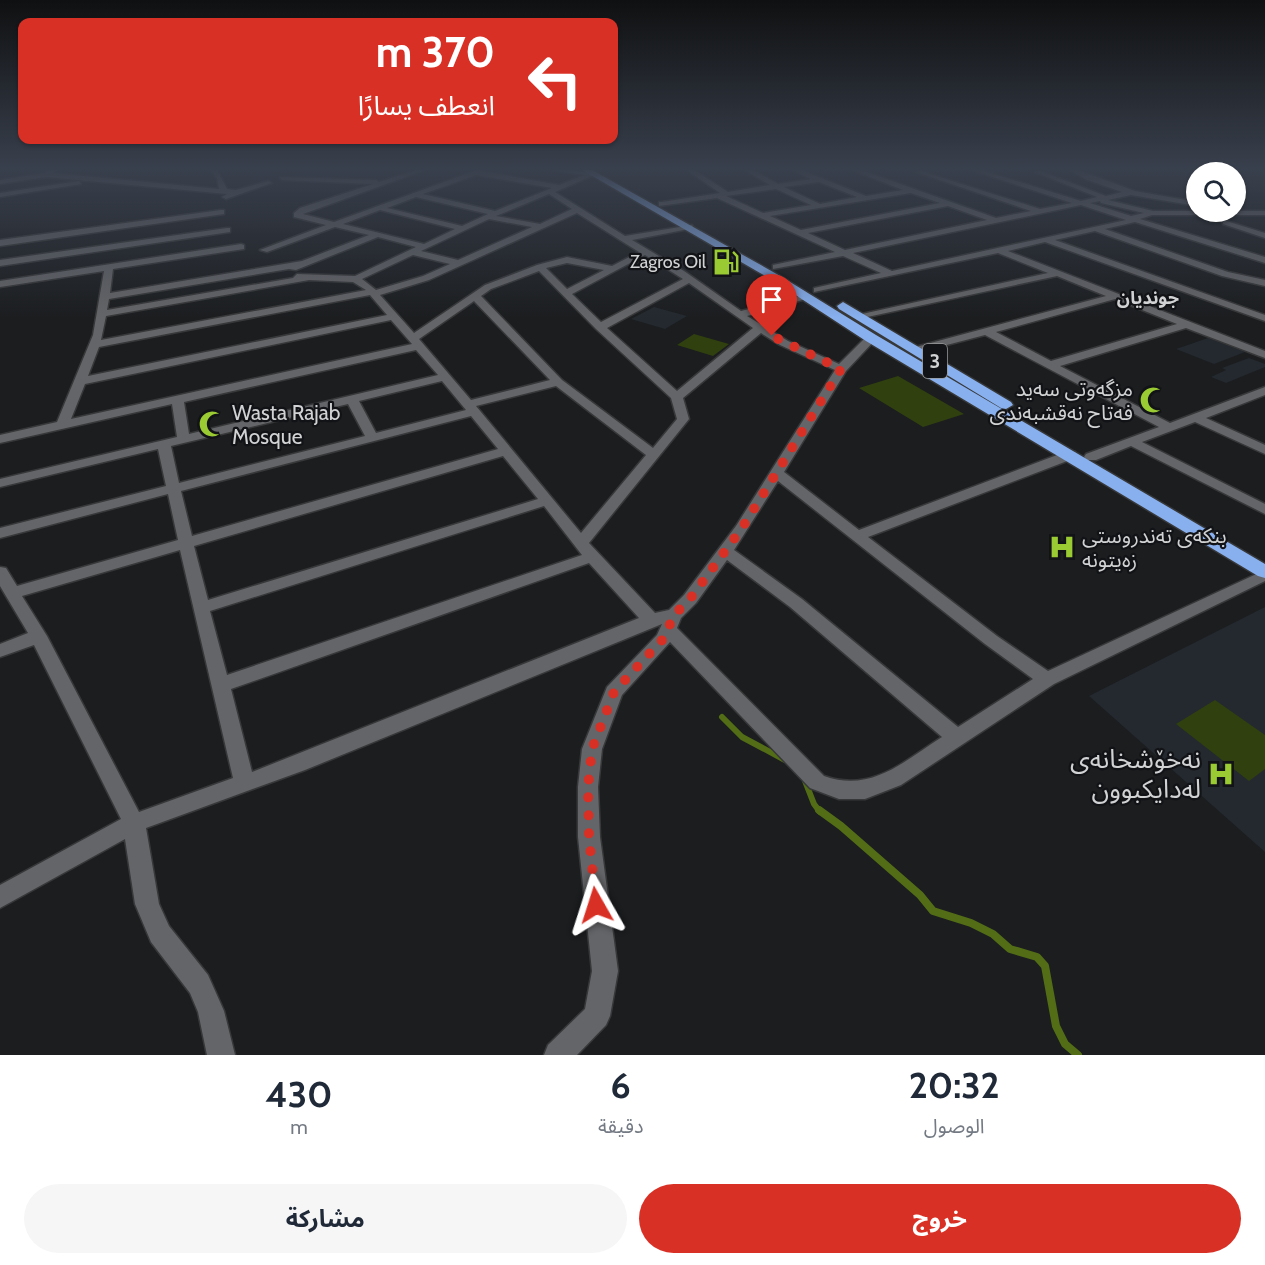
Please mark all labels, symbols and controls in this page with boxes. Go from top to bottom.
text: 370 m [376,26,495,78]
icon: left [516,42,594,120]
text: انعطف يسارًا [358,89,495,122]
map controls [1186,162,1246,222]
button: search [1186,162,1246,222]
fuel station icon: Zagros Oil [711,247,741,277]
place label: Zagros Oil [630,251,707,273]
pin [746,274,797,336]
icon: arrive [755,283,788,316]
district label: جوندیان [1117,287,1179,309]
road number: 3 [923,344,947,378]
place label: مزگەوتی سەید فەتاح نەقشبەندی [990,376,1133,428]
mosque icon: مزگەوتی سەید فەتاح نەقشبەندی [1138,385,1168,415]
place label: Wasta Rajab Mosque [232,400,341,449]
mosque icon: Wasta Rajab Mosque [197,409,227,439]
place label: بنکەی تەندروستی زەیتونە [1082,523,1227,572]
hospital icon: بنکەی تەندروستی زەیتونە [1047,532,1077,562]
place label: نەخۆشخانەی لەدایکبوون [1070,743,1201,805]
hospital icon: نەخۆشخانەی لەدایکبوون [1206,759,1236,789]
position arrow [564,873,628,937]
text: 6 [611,1063,631,1107]
text: 20:32 [909,1063,1000,1107]
text: 430 [265,1072,333,1116]
text: دقيقة [598,1114,643,1138]
text: الوصول [924,1114,985,1138]
text: m [290,1115,308,1139]
button: مشاركة [24,1184,627,1253]
button: خروج [639,1184,1241,1253]

